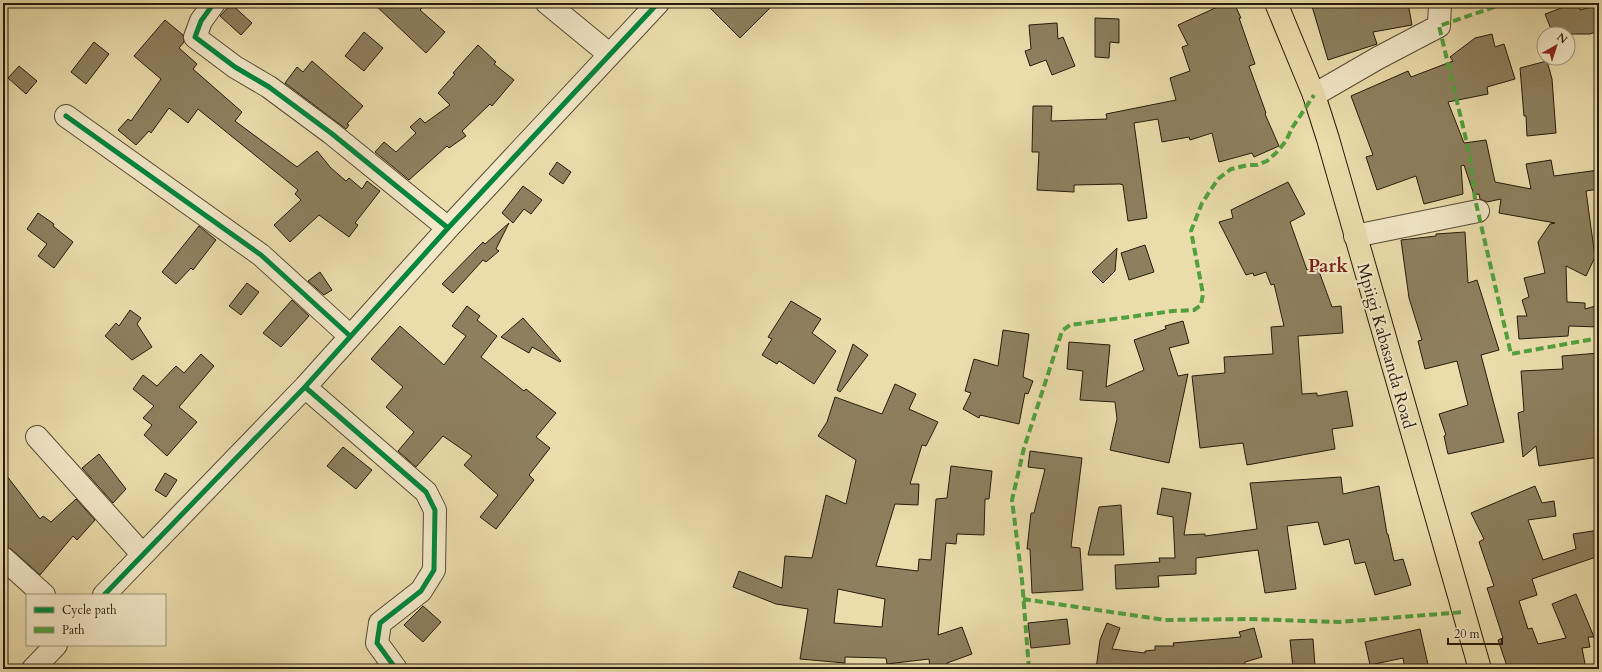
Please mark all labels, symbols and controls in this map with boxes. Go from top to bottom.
north arrow [1536,26,1576,66]
text: N [1554,30,1571,48]
district label: Park [1308,253,1348,279]
street label: Mpiigi Kabasanda Road [1351,261,1421,431]
legend [26,594,166,646]
text: Cycle path [62,602,117,618]
scale bar [1448,620,1502,646]
text: Path [62,622,85,638]
text: 20 m [1454,626,1481,642]

